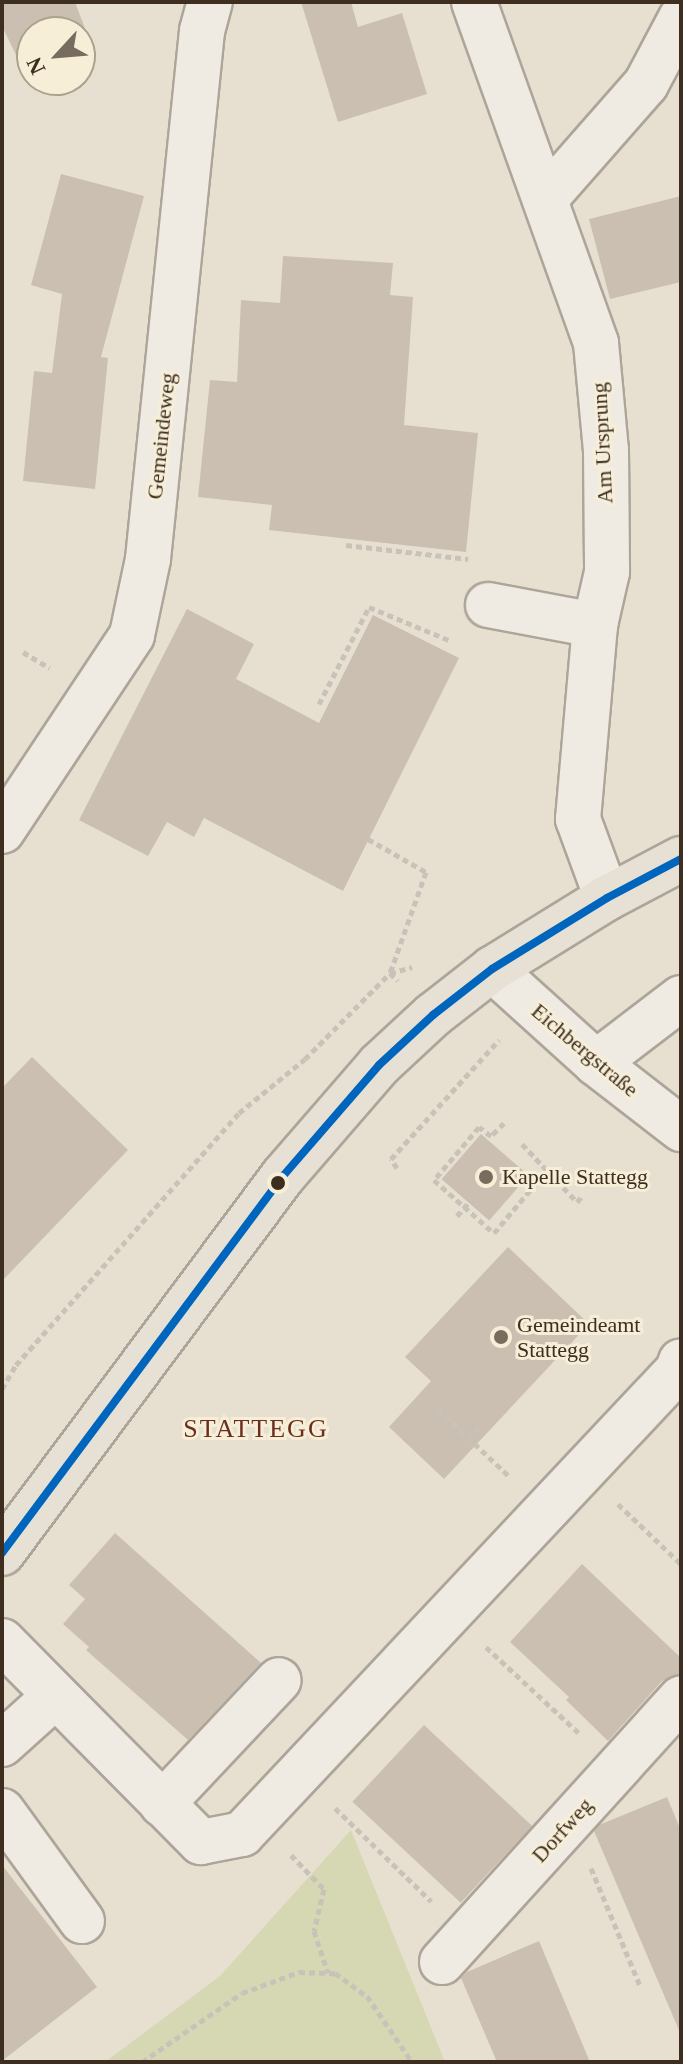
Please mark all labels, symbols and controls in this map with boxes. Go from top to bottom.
north arrow [16,16,96,96]
text: N [21,53,50,78]
street label: Gemeindeweg [141,371,181,501]
street label: Am Ursprung [586,382,618,504]
street label: Eichbergstraße [526,998,644,1102]
place label: Kapelle Stattegg [502,1164,648,1190]
marker: Kapelle Stattegg [477,1168,495,1186]
unlabelled marker [270,1175,286,1191]
place label: Gemeindeamt Stattegg [517,1311,640,1362]
marker: Gemeindeamt Stattegg [492,1328,510,1346]
district label: STATTEGG [183,1413,329,1445]
street label: Dorfweg [526,1792,598,1868]

